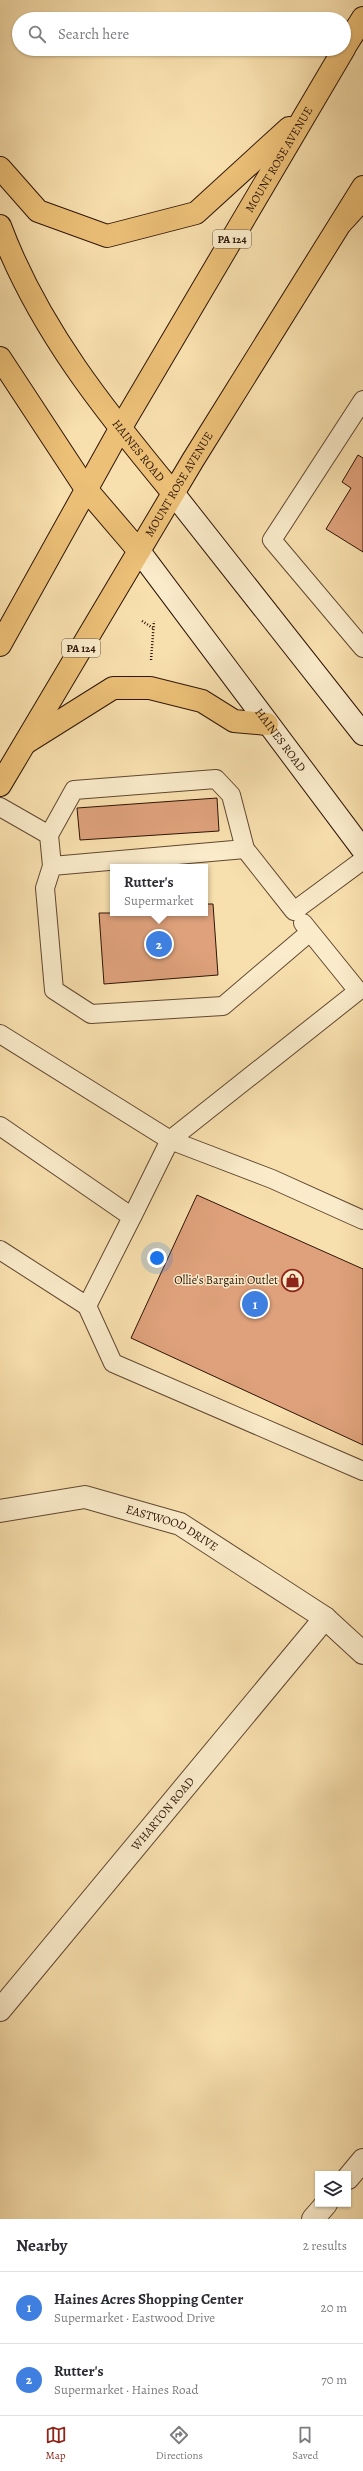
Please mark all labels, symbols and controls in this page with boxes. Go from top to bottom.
search box [12,12,351,56]
icon: search [26,23,48,45]
text: Search here [58,24,129,44]
street label: MOUNT ROSE AVENUE [242,104,316,215]
road number: PA 124 [213,230,251,248]
street label: HAINES ROAD [108,416,168,485]
street label: MOUNT ROSE AVENUE [141,429,217,540]
road number: PA 124 [62,639,100,657]
street label: HAINES ROAD [251,705,310,775]
popup [110,864,208,916]
text: Rutter's [124,872,174,892]
text: Supermarket [124,892,194,909]
pin: 2 [146,929,172,959]
your location [147,1248,167,1268]
shop icon: Ollie's Bargain Outlet [280,1267,306,1293]
place label: Ollie's Bargain Outlet [174,1272,278,1288]
pin: 1 [242,1289,268,1319]
street label: EASTWOOD DRIVE [124,1501,221,1555]
street label: WHARTON ROAD [127,1774,198,1855]
map controls [315,2171,351,2207]
button: layers [315,2171,351,2207]
text: Nearby [16,2234,67,2257]
text: 2 results [303,2237,347,2254]
text: Haines Acres Shopping Center [54,2289,243,2309]
text: 1 [27,2299,31,2316]
text: 20 m [321,2299,347,2316]
text: Supermarket · Eastwood Drive [54,2309,215,2326]
text: Rutter's [54,2361,104,2381]
text: 2 [26,2371,32,2388]
text: 70 m [321,2371,347,2388]
text: Supermarket · Haines Road [54,2381,199,2398]
tab: Map [45,2424,67,2463]
tab: Directions [156,2424,203,2463]
tab: Saved [292,2424,318,2463]

